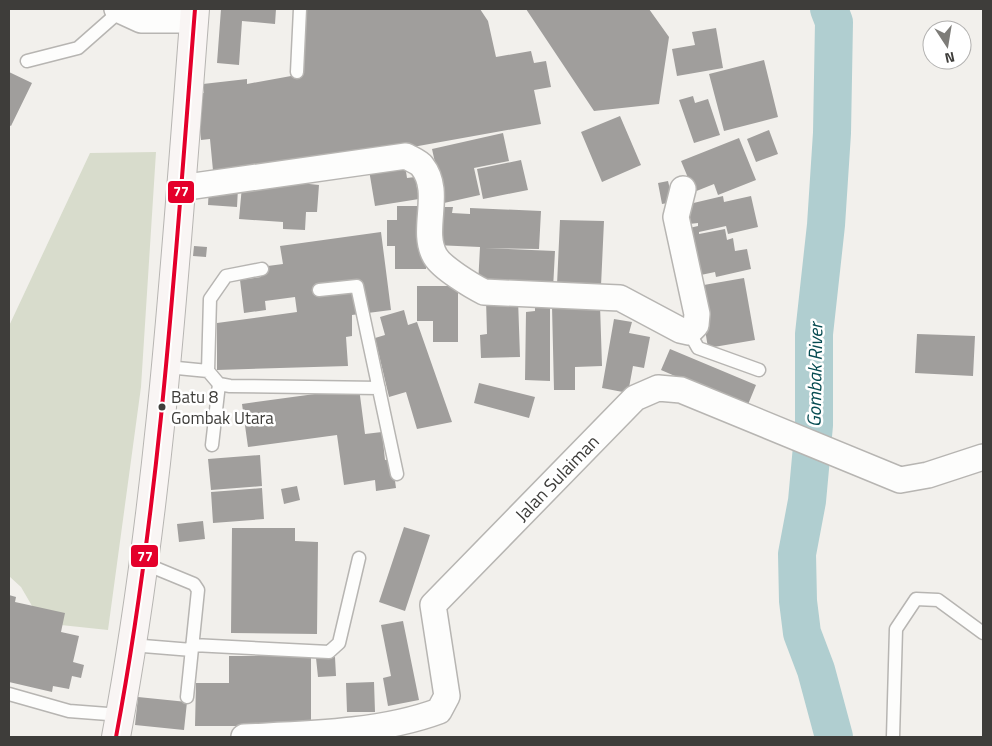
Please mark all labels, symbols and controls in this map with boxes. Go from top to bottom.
north arrow [922,20,972,70]
text: N [943,47,957,69]
line badge: 77 [167,180,195,204]
text: 77 [173,180,189,201]
water label: Gombak River [799,321,829,427]
place label: Batu 8 Gombak Utara [171,384,274,431]
marker: Batu 8 Gombak Utara [157,402,167,412]
street label: Jalan Sulaiman [509,429,605,527]
line badge: 77 [130,544,159,568]
text: 77 [137,545,153,566]

